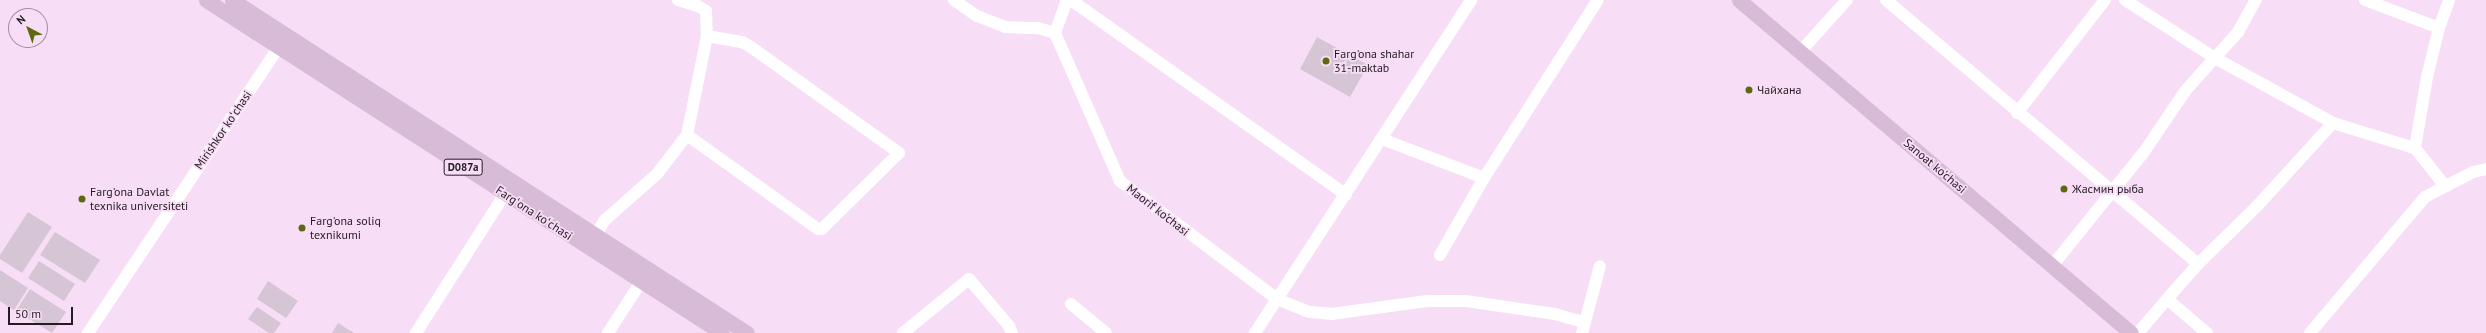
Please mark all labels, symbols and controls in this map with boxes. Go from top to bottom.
north arrow [8,8,48,48]
text: N [13,12,28,27]
place label: Farg'ona shahar 31-maktab [1334,47,1414,75]
marker: Farg'ona shahar 31-maktab [1321,56,1331,66]
place label: Чайхана [1757,83,1801,97]
marker: Чайхана [1744,85,1754,95]
street label: Mirishkor koʻchasi [191,88,255,172]
street label: Sanoat ko'chasi [1901,136,1969,196]
road number: D087a [443,158,483,176]
street label: Maorif ko'chasi [1124,181,1192,239]
place label: Жасмин рыба [2072,182,2144,196]
street label: Fargʻona koʻchasi [493,183,575,243]
marker: Жасмин рыба [2059,184,2069,194]
place label: Farg'ona Davlat texnika universiteti [90,185,188,213]
marker: Farg'ona Davlat texnika universiteti [77,194,87,204]
place label: Farg'ona soliq texnikumi [310,214,381,242]
marker: Farg'ona soliq texnikumi [297,223,307,233]
scale bar [10,299,75,325]
text: 50 m [15,306,41,321]

